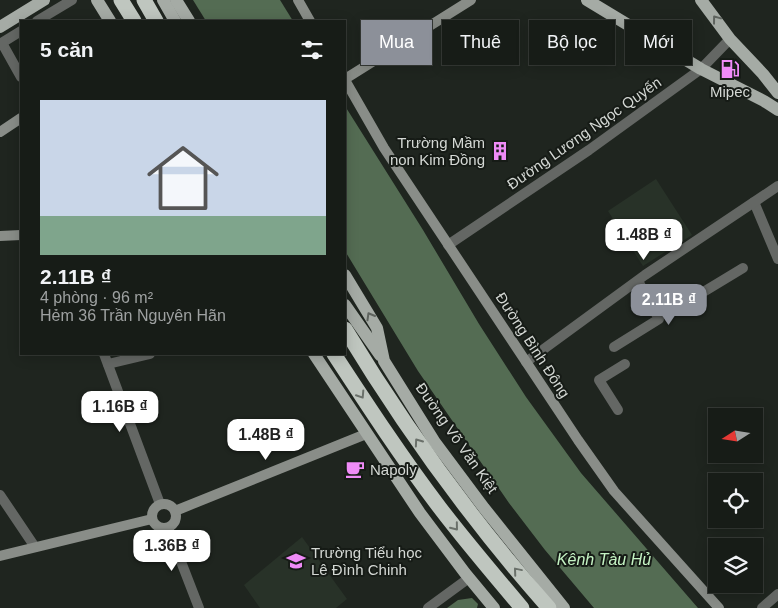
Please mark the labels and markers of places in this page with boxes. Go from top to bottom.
fuel station icon: Mipec [719,58,741,80]
place label: Mipec [710,83,751,100]
place label: Trường Mầm non Kim Đồng [390,134,485,168]
building icon: Trường Mầm non Kim Đồng [489,140,511,162]
pin: 1.48B ₫ [598,218,690,261]
pin: 2.11B ₫ [623,284,715,326]
pin: 1.16B ₫ [74,390,166,433]
pin: 1.48B ₫ [220,418,312,461]
cafe icon: Napoly [344,458,366,480]
place label: Napoly [370,461,417,478]
pin: 1.36B ₫ [126,530,218,572]
place label: Trường Tiểu học Lê Đình Chinh [311,544,423,578]
school or university icon: Trường Tiểu học Lê Đình Chinh [285,550,307,572]

